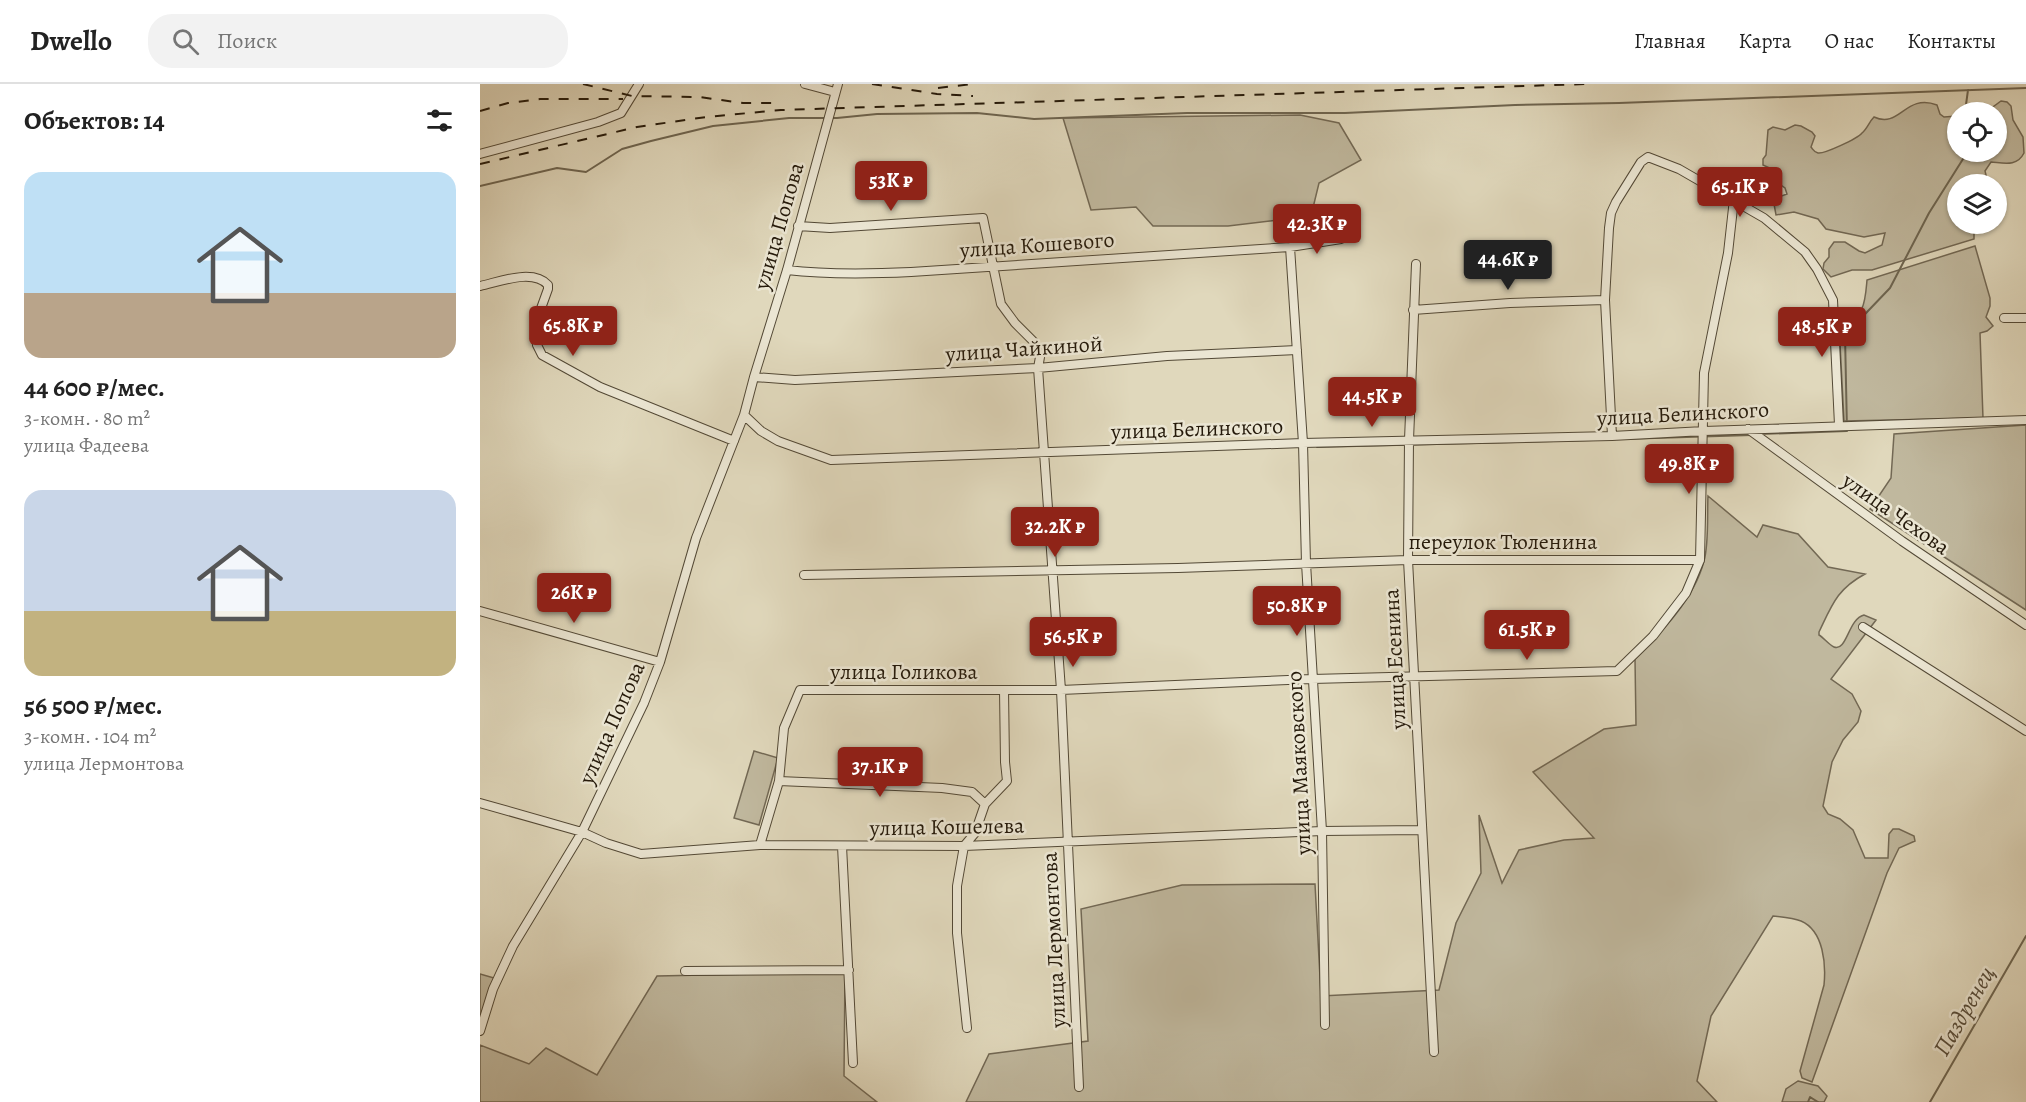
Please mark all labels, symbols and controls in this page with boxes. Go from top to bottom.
search box [148,14,568,68]
text: Dwello [30,22,112,60]
icon: search [169,25,202,58]
text: Поиск [217,26,277,56]
text: Главная [1634,27,1706,55]
text: Карта [1739,27,1791,55]
text: О нас [1824,27,1874,55]
text: Контакты [1907,27,1996,55]
map controls [1947,102,2007,234]
button: locate [1947,102,2007,162]
text: Объектов: 14 [24,103,165,138]
icon: filters [423,104,456,137]
street label: улица Попова [746,158,812,294]
pin: 53K ₽ [849,161,933,212]
text: 53K ₽ [869,167,913,194]
pin: 65.1K ₽ [1685,167,1795,218]
text: 65.1K ₽ [1711,173,1769,200]
button: layers [1947,174,2007,234]
pin: 42.3K ₽ [1262,204,1372,255]
text: 42.3K ₽ [1287,210,1347,237]
icon: home [186,211,294,319]
street label: улица Кошевого [958,225,1115,265]
pin: 44.6K ₽ [1453,240,1563,291]
text: 44.6K ₽ [1478,246,1538,273]
pin: 65.8K ₽ [518,306,628,357]
pin: 48.5K ₽ [1767,307,1877,358]
text: 65.8K ₽ [543,312,603,339]
text: 48.5K ₽ [1792,313,1852,340]
street label: улица Чайкиной [943,329,1104,370]
text: 44 600 ₽/мес. [24,370,165,405]
pin: 44.5K ₽ [1317,377,1427,428]
text: 44.5K ₽ [1342,383,1402,410]
street label: улица Белинского [1595,395,1770,434]
text: 3-комн. · 80 m² [24,405,150,432]
street label: улица Белинского [1109,411,1284,447]
text: улица Фадеева [24,432,149,459]
pin: 49.8K ₽ [1634,444,1744,495]
text: 49.8K ₽ [1659,450,1719,477]
street label: улица Чехова [1835,465,1956,563]
pin: 32.2K ₽ [1000,507,1110,558]
text: 32.2K ₽ [1025,513,1085,540]
street label: переулок Тюленина [1408,527,1598,557]
icon: home [186,529,294,637]
pin: 26K ₽ [532,573,616,624]
text: 26K ₽ [551,579,597,606]
pin: 50.8K ₽ [1242,586,1352,637]
street label: улица Есенина [1376,587,1414,731]
text: 50.8K ₽ [1267,592,1327,619]
pin: 61.5K ₽ [1472,610,1582,661]
text: 61.5K ₽ [1498,616,1556,643]
pin: 56.5K ₽ [1018,617,1128,668]
text: 56.5K ₽ [1044,623,1102,650]
street label: улица Попова [571,656,653,790]
street label: улица Голикова [829,657,979,687]
street label: улица Маяковского [1279,670,1319,857]
text: 56 500 ₽/мес. [24,688,163,723]
text: 3-комн. · 104 m² [24,723,156,750]
pin: 37.1K ₽ [825,747,935,798]
text: улица Лермонтова [24,750,184,777]
text: 37.1K ₽ [852,753,908,780]
street label: улица Кошелева [868,811,1025,843]
street label: улица Лермонтова [1034,850,1074,1030]
water label: Паздренец [1925,960,2003,1062]

